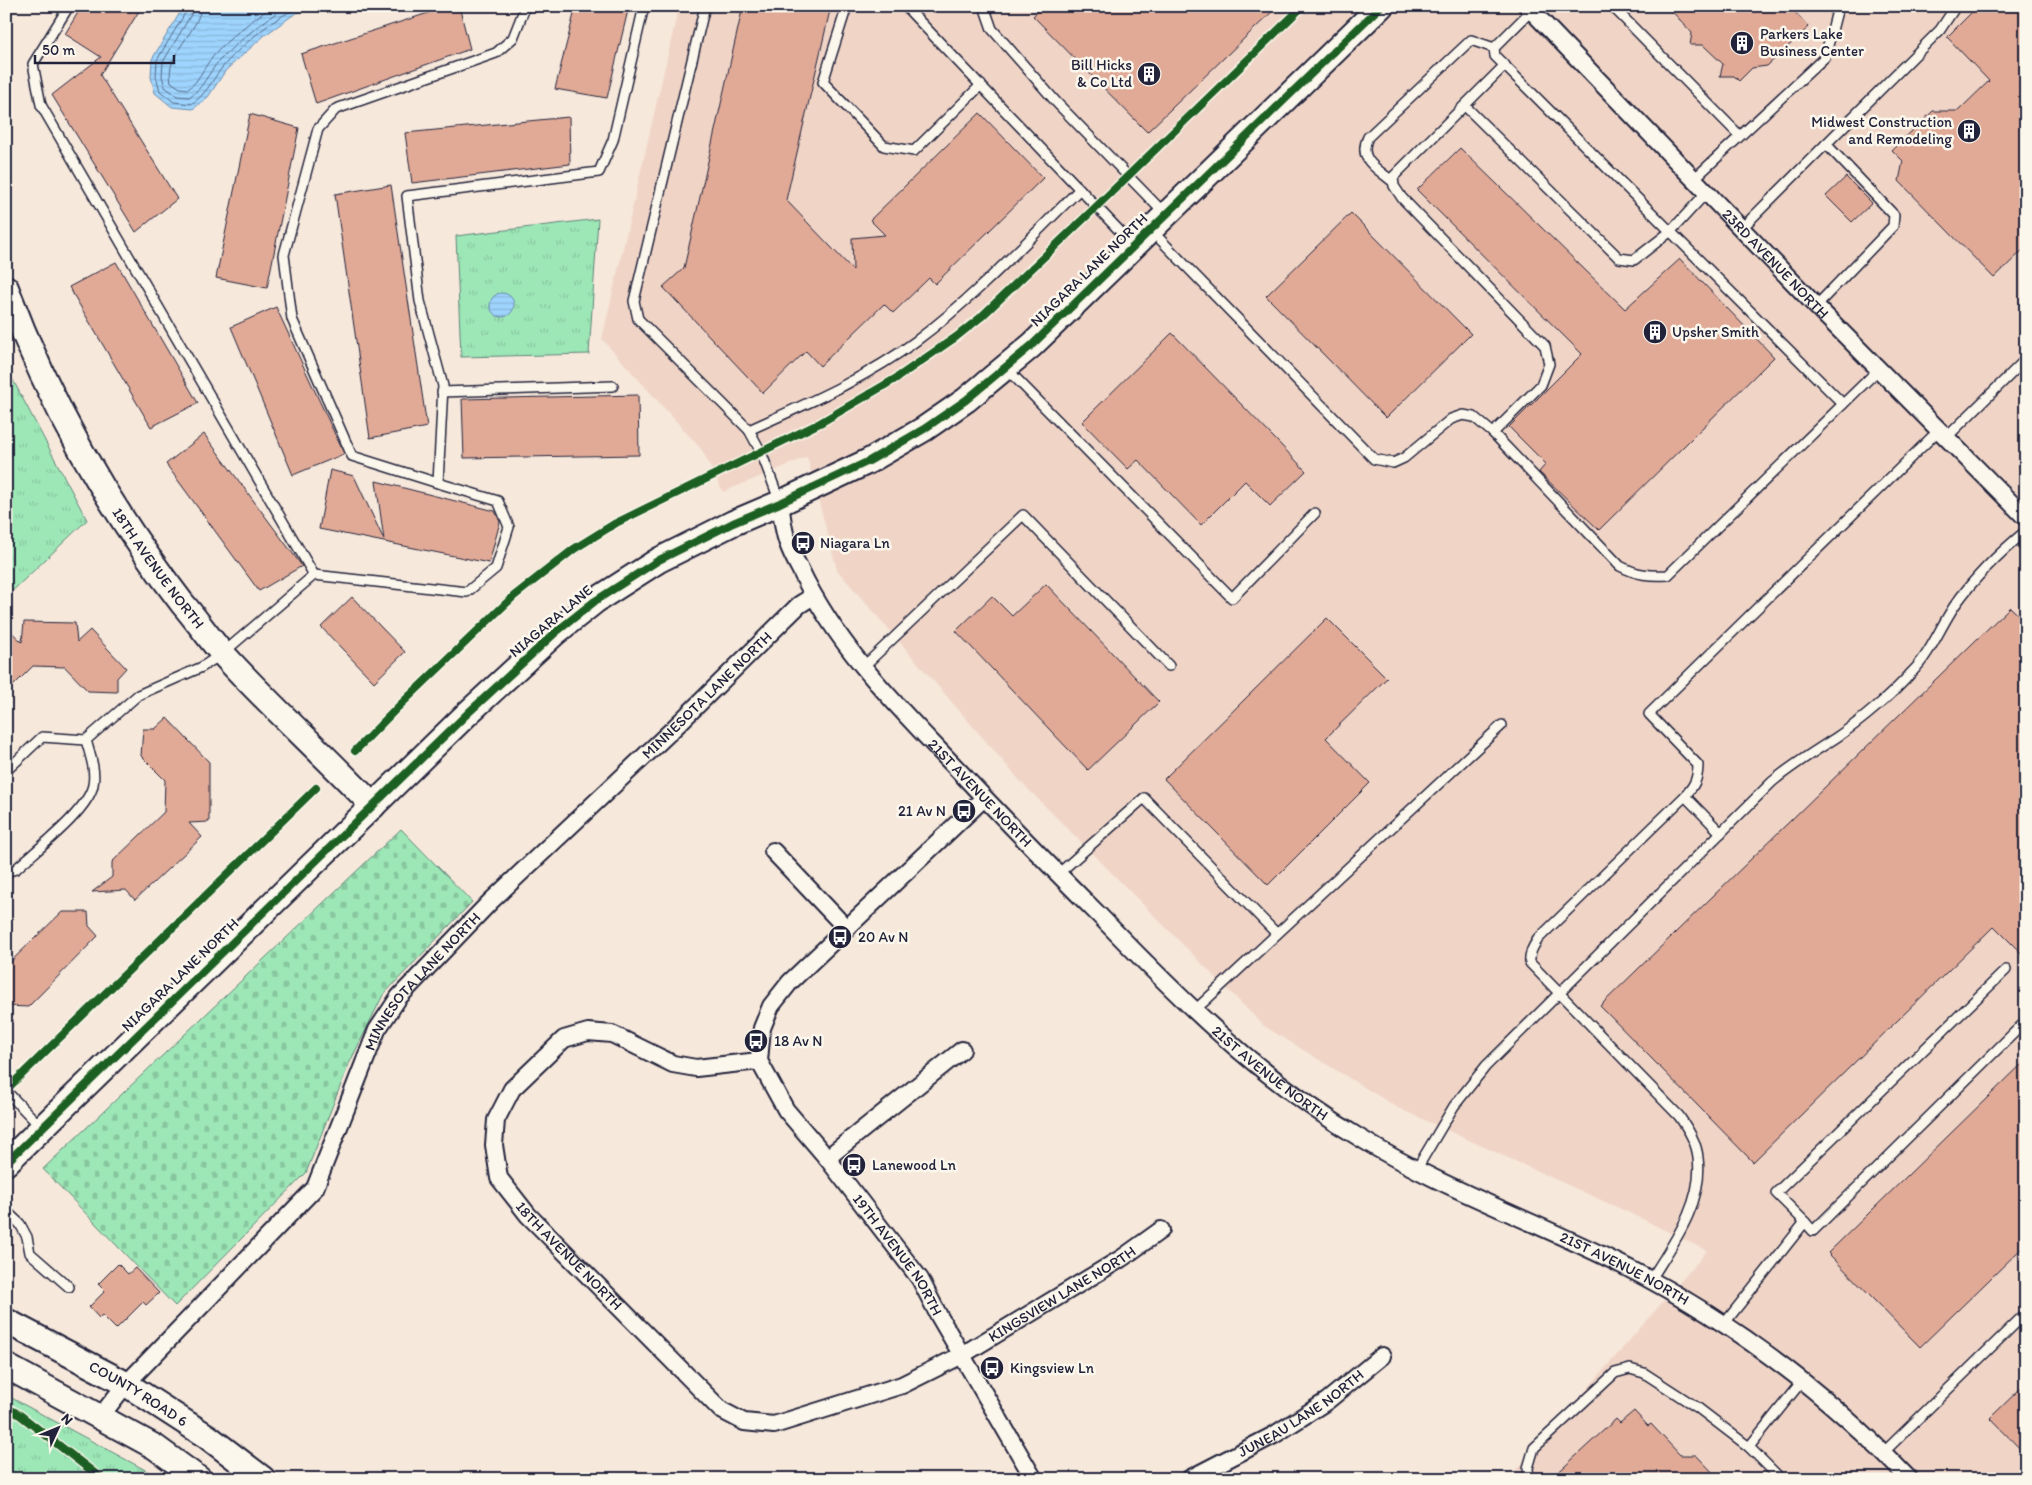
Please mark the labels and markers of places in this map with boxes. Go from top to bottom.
place label: Parkers Lake Business Center [1760,25,1864,60]
building icon: Parkers Lake Business Center [1729,30,1755,56]
place label: Bill Hicks & Co Ltd [1071,56,1132,91]
building icon: Bill Hicks & Co Ltd [1136,61,1162,87]
place label: Midwest Construction and Remodeling [1811,113,1952,148]
building icon: Midwest Construction and Remodeling [1956,118,1982,144]
building icon: Upsher Smith [1642,319,1668,345]
place label: Upsher Smith [1672,323,1759,341]
bus stop icon: Niagara Ln [790,530,816,556]
place label: Niagara Ln [820,534,890,552]
bus stop icon: 21 Av N [951,798,977,824]
place label: 21 Av N [898,802,946,820]
bus stop icon: 20 Av N [827,924,853,950]
place label: 20 Av N [858,928,908,946]
bus stop icon: 18 Av N [743,1028,769,1054]
place label: 18 Av N [774,1032,822,1050]
bus stop icon: Lanewood Ln [841,1152,867,1178]
place label: Lanewood Ln [872,1156,957,1174]
bus stop icon: Kingsview Ln [979,1355,1005,1381]
place label: Kingsview Ln [1010,1359,1094,1377]

